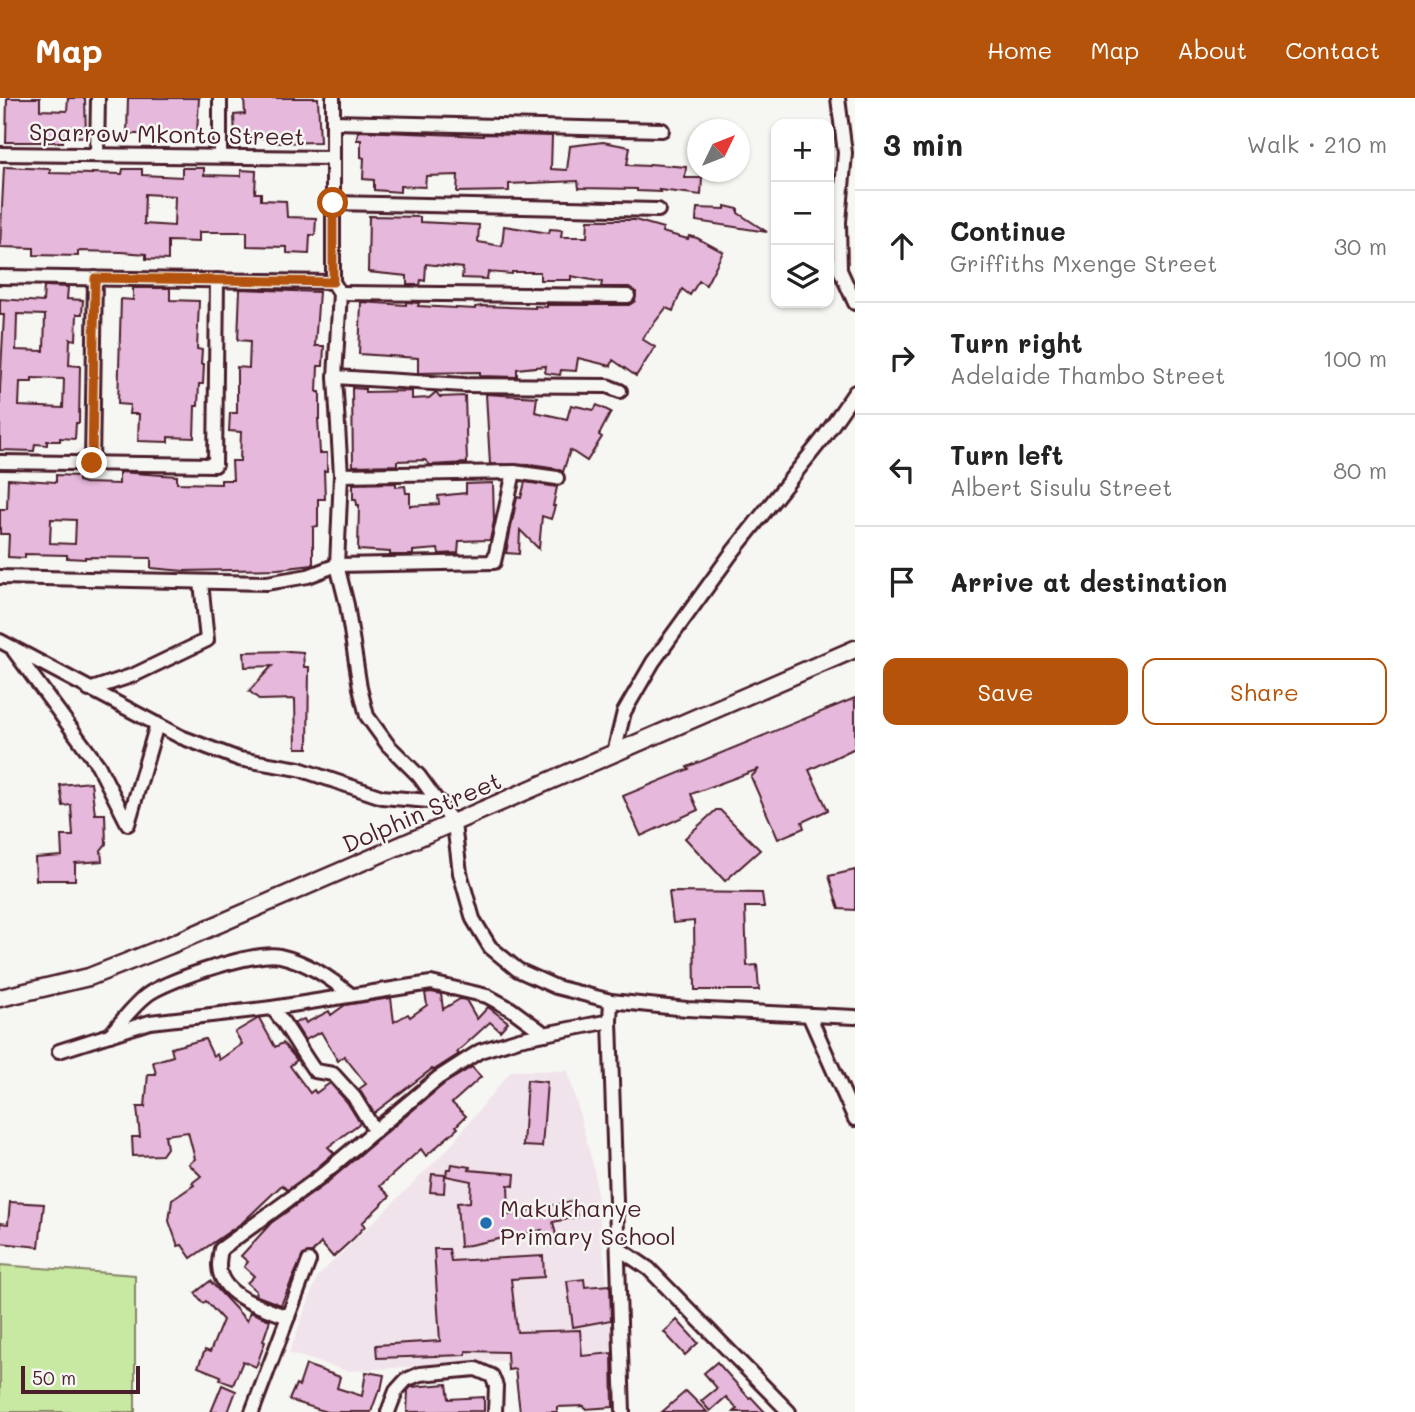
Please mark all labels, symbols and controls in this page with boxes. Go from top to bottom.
text: Map [35,28,103,71]
text: Home [987,34,1052,65]
text: Map [1090,34,1139,65]
text: About [1177,34,1247,65]
text: Contact [1285,34,1380,65]
street label: Sparrow Mkonto Street [29,116,305,151]
north arrow [687,119,750,182]
map controls [771,119,834,308]
button: + [771,119,834,182]
text: 3 min [883,124,963,164]
text: Walk · 210 m [1247,129,1387,159]
button: − [771,182,834,245]
route start [317,187,348,218]
text: Continue [950,214,1066,248]
icon: ahead [883,227,921,265]
text: 30 m [1334,231,1387,261]
button: layers [771,245,834,308]
text: Griffiths Mxenge Street [950,248,1217,278]
text: Turn right [950,326,1083,360]
icon: right [883,339,921,377]
text: 100 m [1323,343,1387,373]
text: Adelaide Thambo Street [950,360,1225,390]
text: Turn left [950,438,1063,472]
route end [76,447,107,478]
icon: left [883,451,921,489]
text: 80 m [1333,455,1387,485]
text: Albert Sisulu Street [950,472,1172,502]
icon: arrive [883,563,921,601]
text: Arrive at destination [950,565,1227,599]
button: Save [883,658,1128,725]
button: Share [1142,658,1387,725]
street label: Dolphin Street [337,764,506,859]
place label: Makukhanye Primary School [500,1192,676,1251]
marker: Makukhanye Primary School [478,1215,494,1231]
scale bar [21,1363,140,1395]
text: 50 m [32,1365,76,1390]

